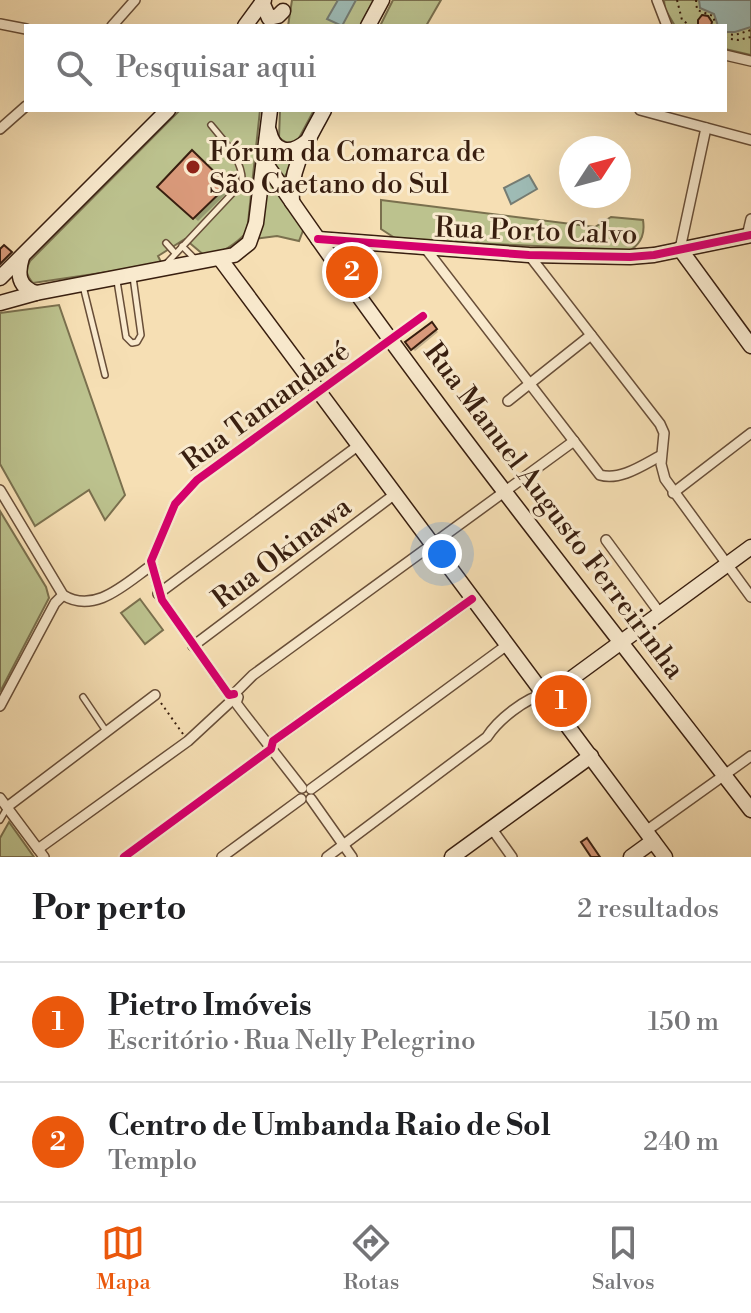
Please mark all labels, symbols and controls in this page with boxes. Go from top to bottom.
search box [24,24,727,112]
icon: search [52,46,96,90]
text: Pesquisar aqui [116,49,317,87]
place label: Fórum da Comarca de São Caetano do Sul [209,135,486,202]
north arrow [559,136,631,208]
marker: Fórum da Comarca de São Caetano do Sul [184,158,202,176]
street label: Rua Porto Calvo [434,210,638,253]
pin: 2 [326,242,378,302]
street label: Rua Tamandaré [175,334,357,479]
street label: Rua Manuel Augusto Ferreirinha [416,336,692,687]
street label: Rua Okinawa [205,489,359,617]
your location [422,534,462,574]
pin: 1 [535,671,587,731]
text: Por perto [32,888,187,930]
text: 2 resultados [577,893,719,925]
text: Pietro Imóveis [108,987,312,1025]
text: 1 [52,1006,64,1038]
text: 150 m [648,1006,719,1038]
text: Escritório · Rua Nelly Pelegrino [108,1025,476,1057]
text: Centro de Umbanda Raio de Sol [108,1107,551,1145]
text: 2 [50,1126,66,1158]
text: 240 m [643,1126,719,1158]
text: Templo [108,1145,197,1177]
tab: Mapa [96,1221,151,1296]
tab: Rotas [343,1221,399,1296]
tab: Salvos [592,1221,655,1296]

